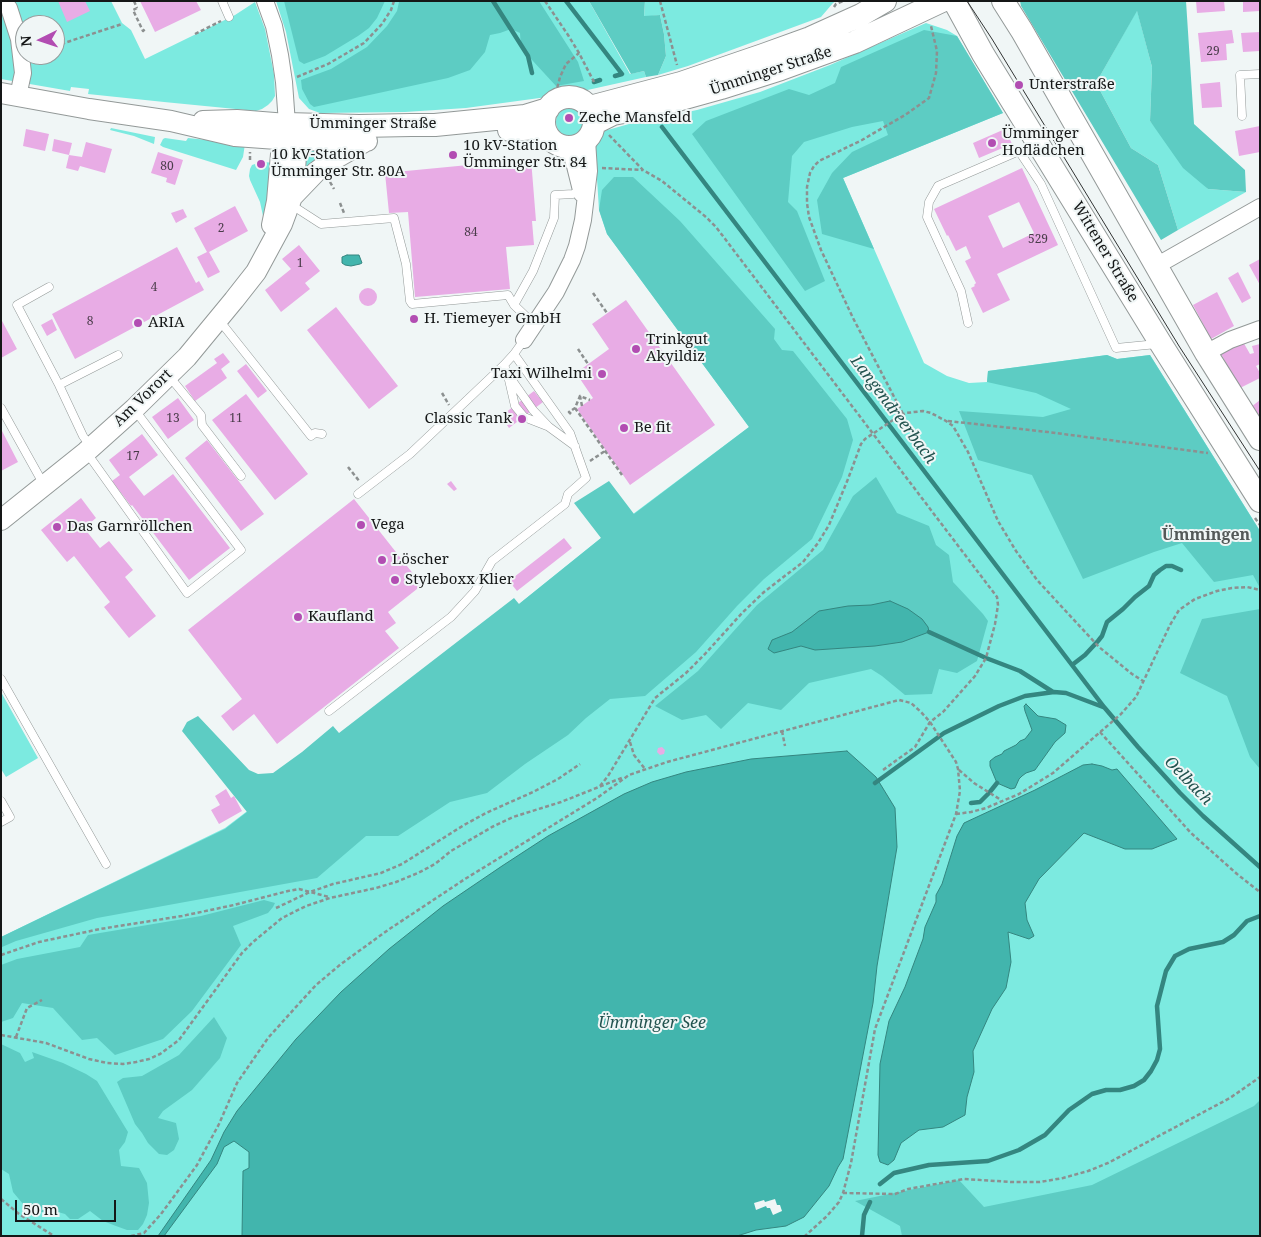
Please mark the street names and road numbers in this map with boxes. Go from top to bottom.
street label: Ümminger Straße [708,43,834,99]
street label: Ümminger Straße [309,115,437,133]
street label: Wittener Straße [1068,198,1142,306]
street label: Am Vorort [110,366,176,430]

